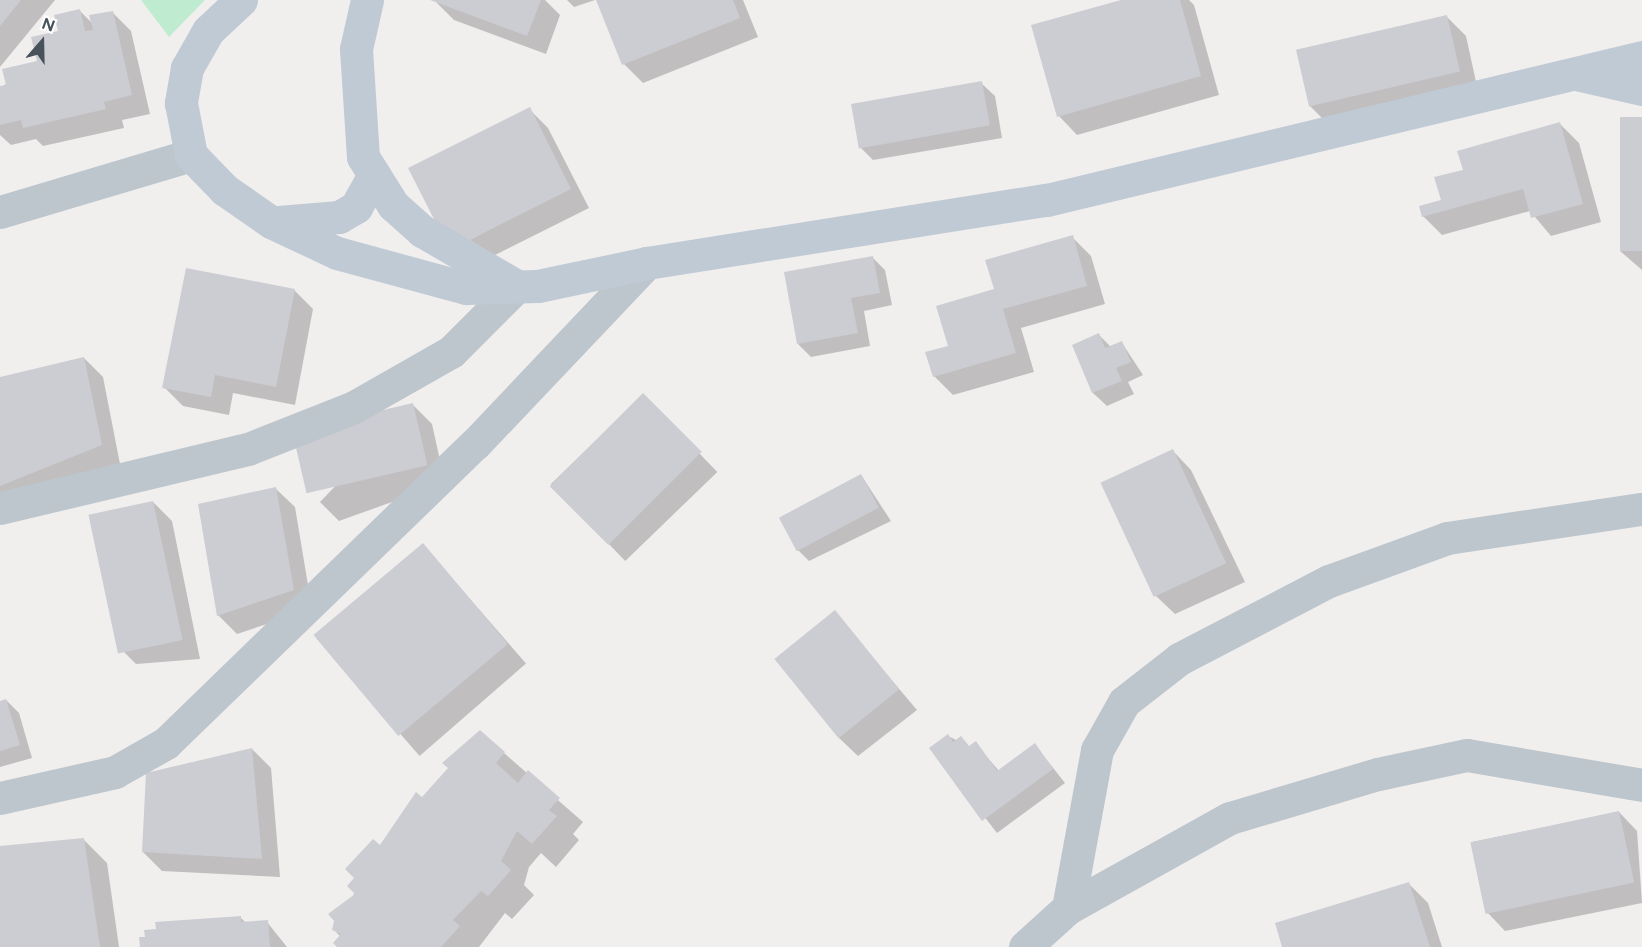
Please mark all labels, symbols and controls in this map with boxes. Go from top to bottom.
north arrow [12,12,72,72]
text: N [39,14,57,36]

